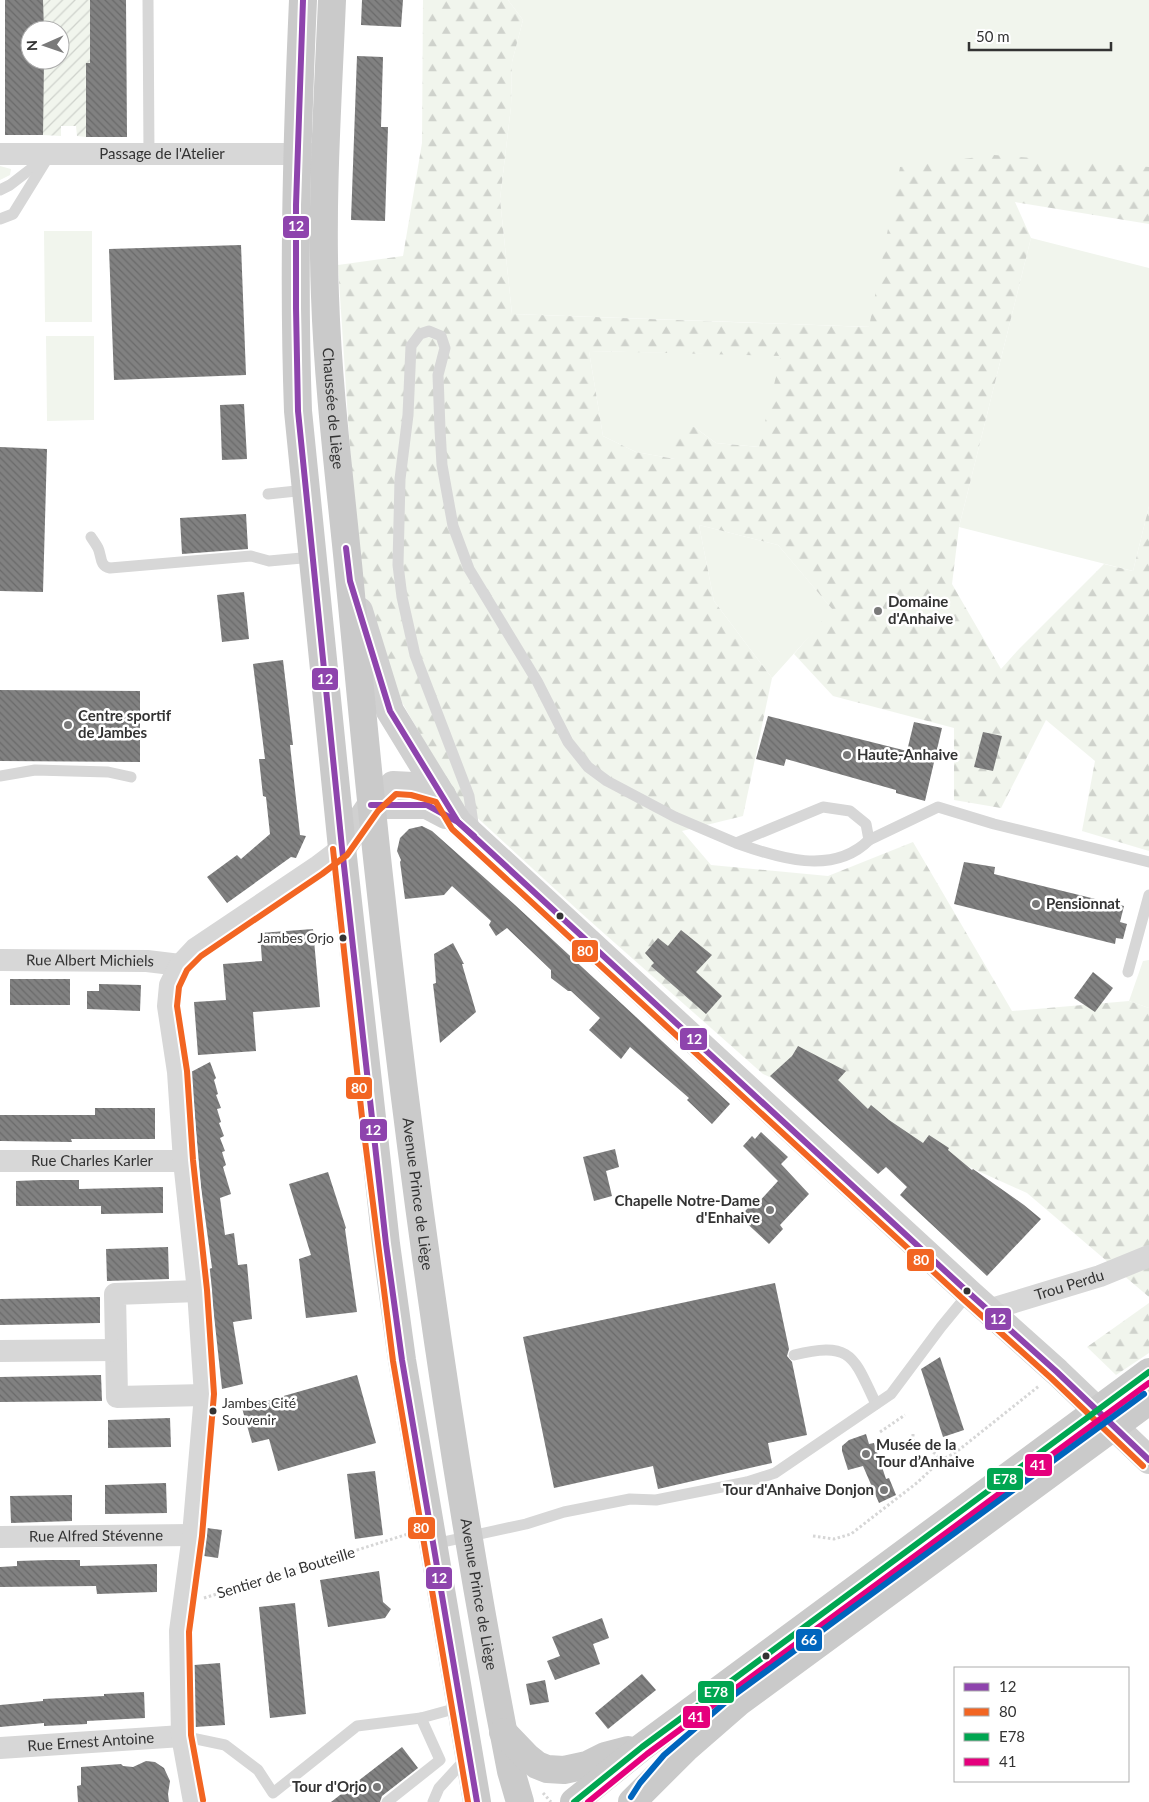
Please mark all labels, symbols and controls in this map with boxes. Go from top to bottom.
north arrow [20,20,70,70]
scale bar [969,20,1112,52]
text: 50 m [976,27,1010,45]
text: N [23,40,40,51]
street label: Passage de l'Atelier [99,144,225,162]
line badge: 12 [282,215,310,239]
text: 12 [288,217,304,234]
street label: Chaussée de Liège [320,347,348,470]
place label: Domaine d'Anhaive [888,592,953,627]
marker: Domaine d'Anhaive [872,605,884,617]
line badge: 12 [311,667,339,691]
text: 12 [317,670,333,687]
place label: Centre sportif de Jambes [78,706,172,741]
marker: Centre sportif de Jambes [62,719,74,731]
place label: Haute-Anhaive [857,745,958,763]
marker: Haute-Anhaive [841,749,853,761]
place label: Pensionnat [1046,894,1121,912]
marker: Pensionnat [1030,898,1042,910]
unlabelled marker [555,911,565,921]
place label: Jambes Orjo [258,929,334,946]
marker: Jambes Orjo [338,933,348,943]
line badge: 80 [571,939,599,963]
text: 80 [577,942,593,959]
street label: Rue Albert Michiels [26,950,155,970]
line badge: 12 [679,1027,708,1051]
text: 12 [686,1030,702,1047]
line badge: 80 [345,1076,373,1100]
text: 80 [351,1079,367,1096]
street label: Avenue Prince de Liège [399,1116,438,1271]
line badge: 12 [359,1118,388,1142]
text: 12 [365,1121,381,1138]
street label: Rue Charles Karler [31,1151,154,1169]
place label: Chapelle Notre-Dame d'Enhaive [615,1191,760,1226]
marker: Chapelle Notre-Dame d'Enhaive [764,1204,776,1216]
line badge: 80 [906,1248,935,1272]
text: 80 [913,1251,929,1268]
street label: Trou Perdu [1032,1265,1106,1303]
unlabelled marker [962,1286,972,1296]
line badge: 12 [984,1307,1012,1331]
text: 12 [990,1310,1006,1327]
place label: Jambes Cité Souvenir [222,1394,296,1428]
marker: Jambes Cité Souvenir [208,1406,218,1416]
place label: Musée de la Tour d’Anhaive [876,1435,974,1470]
marker: Musée de la Tour d’Anhaive [860,1448,872,1460]
line badge: 41 [1024,1453,1053,1477]
text: 41 [1030,1456,1046,1473]
line badge: E78 [986,1467,1024,1491]
text: E78 [993,1470,1017,1487]
place label: Tour d'Anhaive Donjon [723,1480,874,1498]
marker: Tour d'Anhaive Donjon [878,1484,890,1496]
line badge: 80 [407,1516,436,1540]
street label: Avenue Prince de Liège [457,1517,502,1671]
text: 80 [413,1519,429,1536]
street label: Rue Alfred Stévenne [29,1525,163,1545]
street label: Sentier de la Bouteille [214,1542,357,1602]
line badge: 12 [425,1566,453,1590]
text: 12 [431,1569,447,1586]
line badge: 66 [795,1628,823,1652]
text: 66 [801,1631,817,1648]
unlabelled marker [761,1651,771,1661]
legend [954,1667,1129,1782]
text: 12 [999,1677,1016,1695]
line badge: E78 [697,1680,735,1704]
text: E78 [704,1683,728,1700]
text: 80 [999,1702,1017,1720]
line badge: 41 [682,1705,711,1729]
text: 41 [688,1708,704,1725]
text: E78 [999,1727,1025,1745]
street label: Rue Ernest Antoine [27,1728,155,1754]
text: 41 [999,1752,1016,1770]
place label: Tour d'Orjo [292,1777,367,1795]
marker: Tour d'Orjo [371,1781,383,1793]

